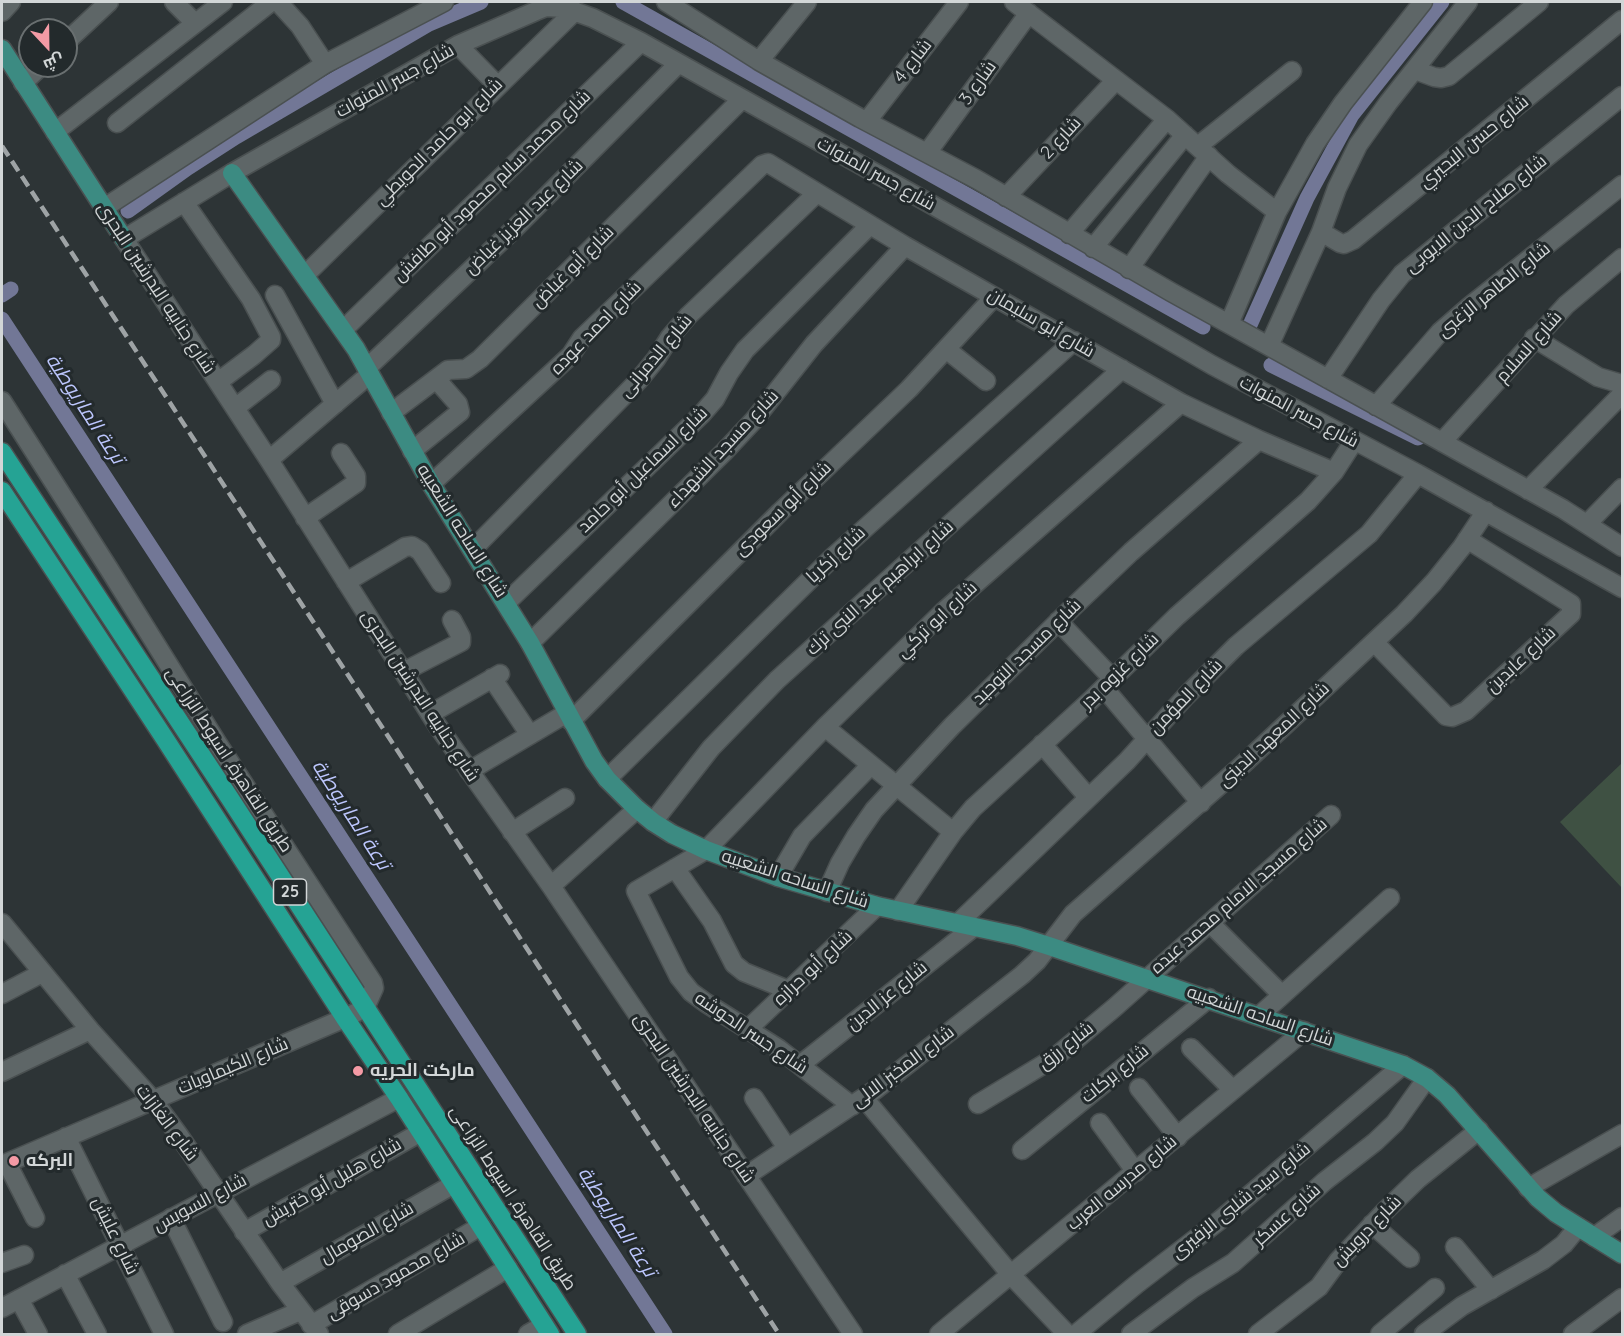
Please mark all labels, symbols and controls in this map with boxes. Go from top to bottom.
north arrow [18,18,78,78]
street label: شارع 4 [889,35,937,87]
street label: شارع جسر المنوات [332,40,458,122]
text: ش [41,50,67,76]
street label: شارع 3 [955,57,1001,109]
street label: شارع ابو حامد الحويطي [371,74,507,210]
street label: شارع محمد سالم محمود أبو طافش [389,86,595,286]
street label: شارع حسن البحيري [1415,91,1533,193]
street label: شارع 2 [1036,112,1086,164]
street label: شارع جسر المنوات [813,133,939,215]
street label: شارع صلاح الدين الايوبى [1401,150,1551,278]
street label: شارع عبد العزيز غياض [460,155,588,279]
street label: شارع جنابيه البدرشين البحرى [92,198,220,378]
street label: شارع أبو غياض [527,221,619,313]
street label: شارع الطاهر الزغبى [1433,238,1555,342]
street label: شارع احمد عوده [546,277,646,379]
street label: شارع أبو سليمان [984,284,1098,362]
street label: شارع السلام [1491,307,1567,387]
street label: شارع الدمرانى [615,310,697,402]
water label: ترعة الماريوطية [40,349,130,469]
street label: شارع جسر المنوات [1236,371,1362,453]
street label: شارع مسجد الشهداء [663,385,783,513]
street label: شارع اسماعيل أبو حامد [574,403,712,537]
street label: شارع أبو سعودى [730,457,836,561]
street label: شارع الساحه الشعبيه [412,460,512,602]
street label: شارع ابراهيم عبد النبى ترك [802,516,958,660]
street label: شارع زكريا [802,522,870,588]
street label: شارع ابو تركي [892,577,982,663]
street label: شارع مسجد التوحيد [968,595,1086,709]
street label: شارع جنابيه البدرشين البحرى [356,606,484,786]
street label: شارع عابدين [1482,622,1560,698]
street label: شارع غزوه بدر [1076,628,1164,714]
street label: شارع المؤمن [1145,655,1227,739]
street label: طريق القاهرة, اسيوط الزراعى [161,663,297,857]
street label: شارع المعهد الدينى [1214,678,1334,792]
water label: ترعة الماريوطية [306,755,396,875]
street label: شارع مسجد الامام محمد عبده [1146,813,1332,979]
street label: شارع الساحه الشعبيه [719,845,871,913]
road number: 25 [274,879,306,905]
street label: شارع أبو حرازه [769,926,857,1010]
street label: شارع عز الدين [842,957,932,1035]
street label: شارع الساحه الشعبيه [1184,981,1336,1051]
street label: شارع جسر الحوشه [690,987,812,1079]
street label: شارع جنابيه البدرشين البحرى [629,1009,759,1187]
street label: شارع رزق [1034,1018,1098,1074]
street label: شارع المخبز الالى [847,1021,959,1113]
street label: شارع الكيماويات [174,1033,292,1099]
street label: شارع بركات [1077,1040,1153,1108]
place label: ماركت الحريه [370,1060,475,1082]
marker: ماركت الحريه [351,1064,365,1078]
street label: شارع الغازات [131,1081,203,1165]
street label: طريق القاهرة, اسيوط الزراعى [445,1101,581,1295]
street label: شارع مدرسه العرب [1063,1131,1181,1235]
street label: شارع هليل أبو ختريش [259,1133,405,1231]
street label: شارع سيد شلبى الزفيرى [1167,1138,1315,1264]
place label: البركه [26,1150,73,1172]
marker: البركه [7,1154,21,1168]
water label: ترعة الماريوطية [572,1162,662,1282]
street label: شارع السويس [150,1169,250,1237]
street label: شارع عسكر [1249,1179,1325,1251]
street label: شارع درويش [1328,1191,1406,1271]
street label: شارع عليش [87,1194,143,1278]
street label: شارع الصومال [316,1198,418,1268]
street label: شارع محمود دسوقى [323,1228,469,1324]

